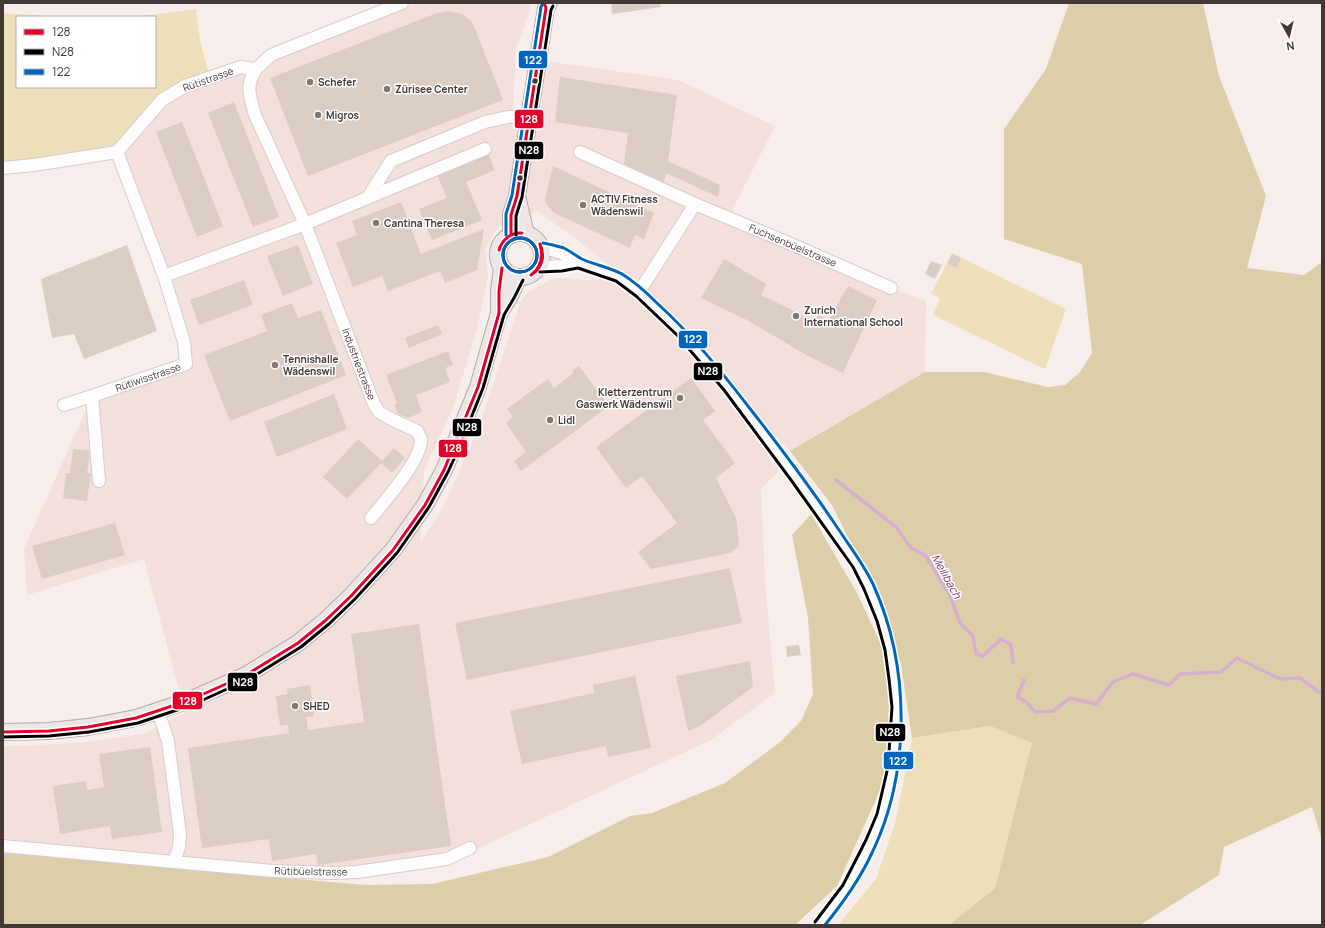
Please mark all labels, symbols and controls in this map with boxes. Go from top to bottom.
legend [16,16,156,88]
north arrow [1269,16,1309,56]
text: 128 [52,23,71,40]
text: N [1285,38,1295,54]
text: N28 [52,43,74,60]
line badge: 122 [518,50,548,69]
text: 122 [524,52,542,67]
text: 122 [52,63,71,80]
street label: Rütistrasse [181,63,236,95]
place label: Schefer [318,75,356,89]
unlabelled marker [530,76,540,86]
marker: Schefer [305,77,315,87]
place label: Zürisee Center [395,82,468,96]
marker: Zürisee Center [382,84,392,94]
place label: Migros [326,108,359,122]
line badge: 128 [514,109,544,129]
marker: Migros [313,110,323,120]
text: 128 [520,111,538,126]
line badge: N28 [514,141,544,160]
text: N28 [518,142,540,157]
unlabelled marker [515,173,525,183]
place label: ACTIV Fitness Wädenswil [591,192,658,218]
marker: ACTIV Fitness Wädenswil [578,200,588,210]
place label: Cantina Theresa [384,216,464,230]
marker: Cantina Theresa [371,218,381,228]
street label: Fuchsenbüelstrasse [747,220,839,270]
place label: Zurich International School [804,303,903,329]
marker: Zurich International School [791,311,801,321]
street label: Industriestrasse [339,326,379,402]
line badge: 122 [678,330,708,349]
text: 122 [684,331,702,346]
place label: Tennishalle Wädenswil [283,352,339,378]
street label: Rütiwisstrasse [113,359,183,395]
marker: Tennishalle Wädenswil [270,360,280,370]
line badge: N28 [693,362,723,381]
text: N28 [697,363,719,378]
place label: Kletterzentrum Gaswerk Wädenswil [576,385,672,411]
marker: Kletterzentrum Gaswerk Wädenswil [675,393,685,403]
place label: Lidl [558,413,575,427]
marker: Lidl [545,415,555,425]
line badge: N28 [452,418,482,437]
text: N28 [456,419,478,434]
line badge: 128 [438,439,468,458]
text: 128 [444,440,462,455]
water label: Meilibach [929,551,966,601]
line badge: N28 [227,672,258,692]
text: N28 [232,674,254,689]
line badge: 128 [172,691,203,710]
text: 128 [179,693,197,708]
place label: SHED [303,699,330,713]
marker: SHED [290,701,300,711]
line badge: N28 [875,723,906,742]
text: N28 [879,724,901,739]
line badge: 122 [883,751,914,770]
text: 122 [889,753,907,768]
street label: Rütibüelstrasse [274,863,348,879]

